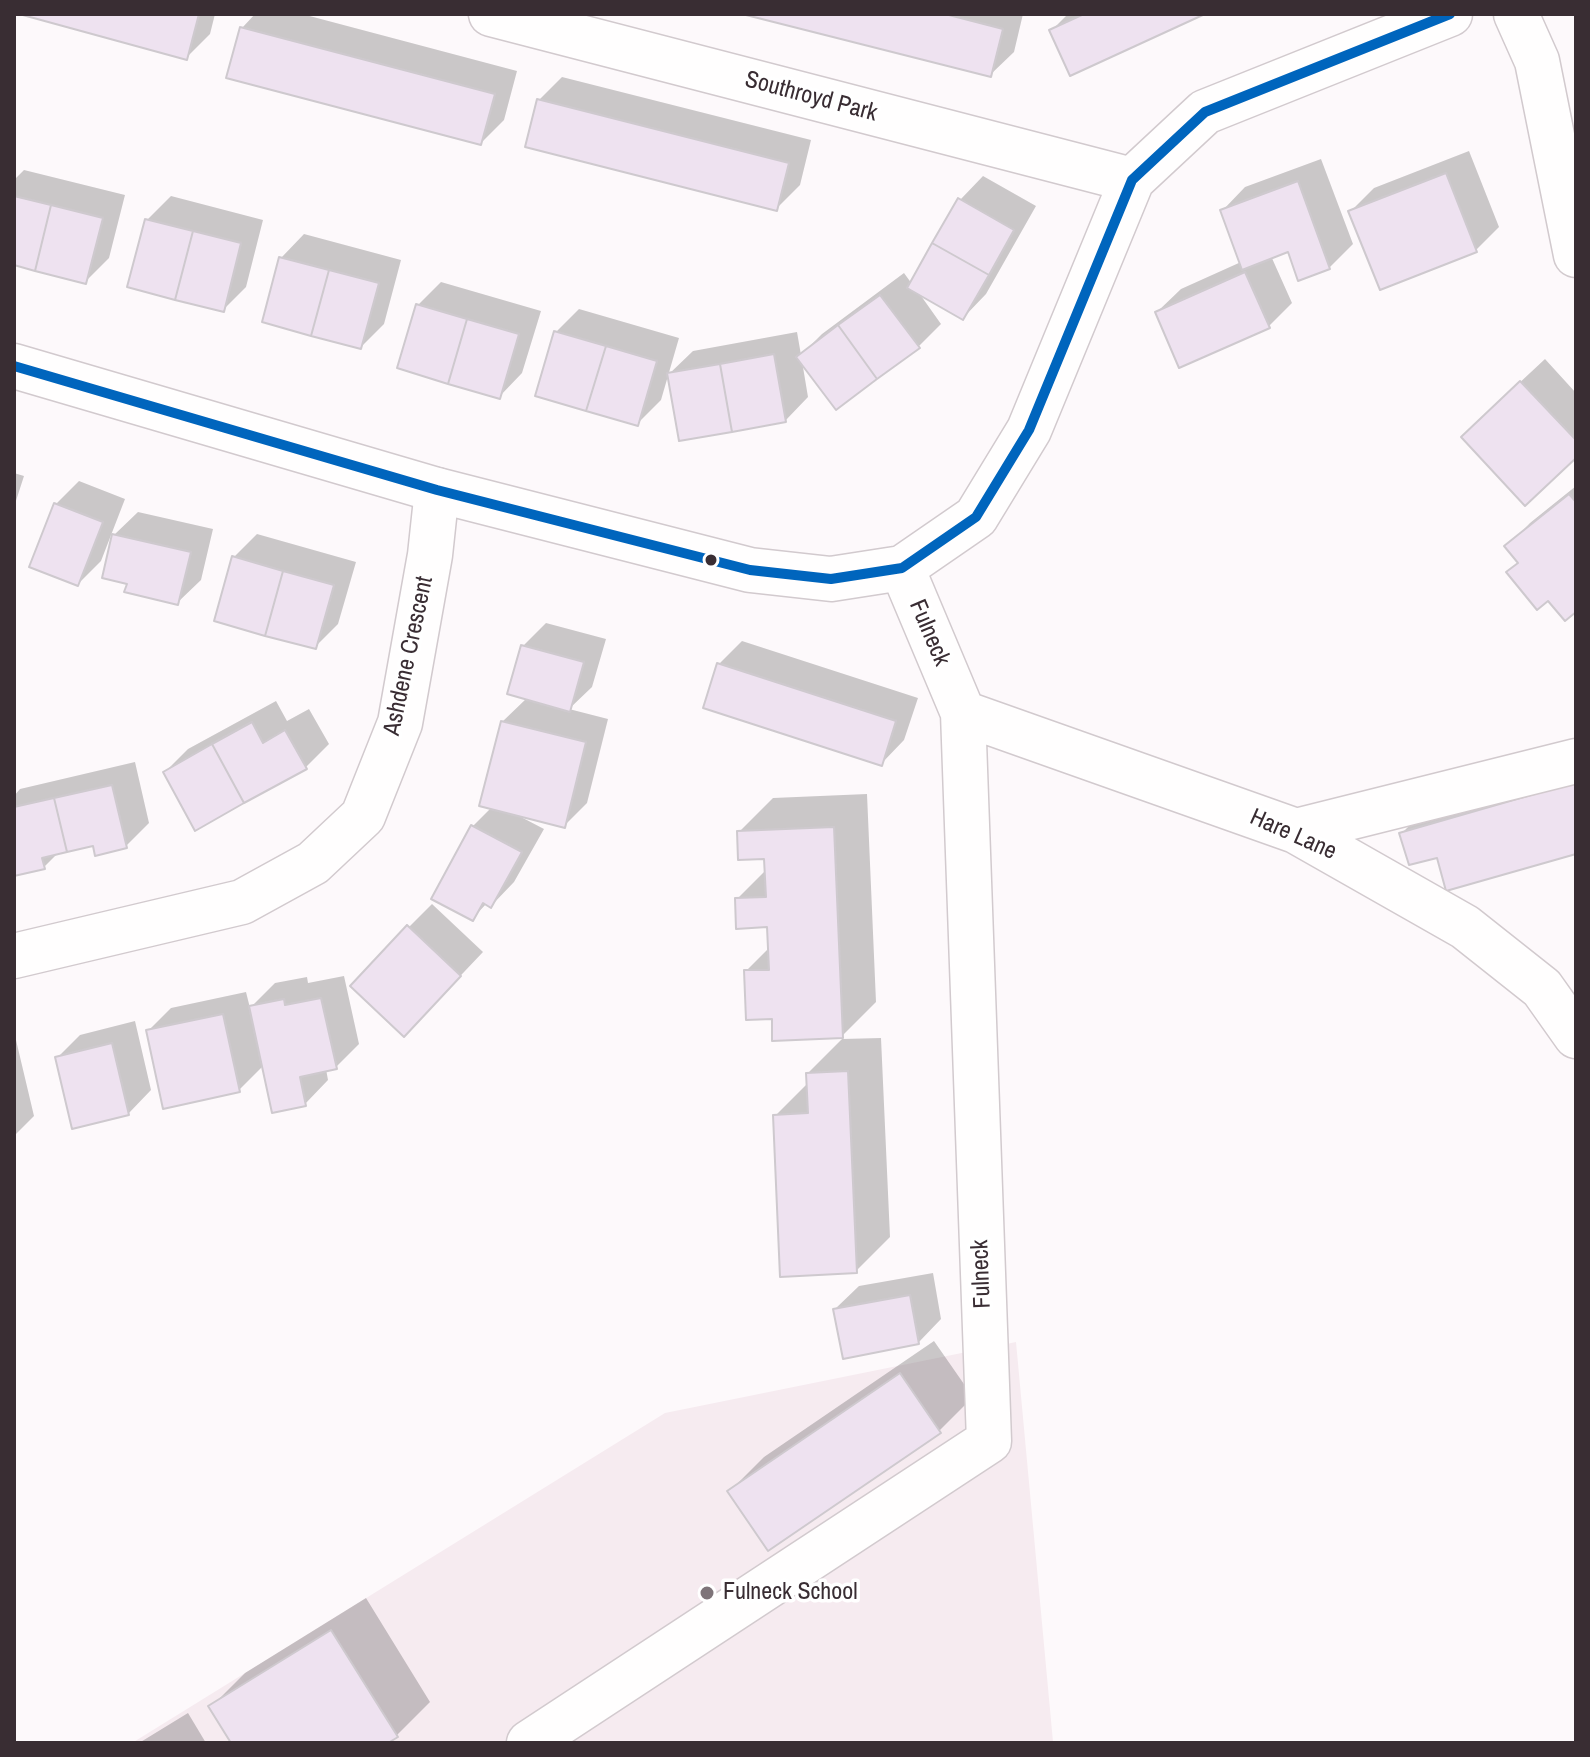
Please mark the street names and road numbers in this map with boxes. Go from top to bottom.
street label: Southroyd Park [742,66,880,128]
street label: Ashdene Crescent [378,574,440,738]
street label: Fulneck [902,596,956,670]
street label: Hare Lane [1245,803,1341,867]
street label: Fulneck [966,1239,998,1309]

